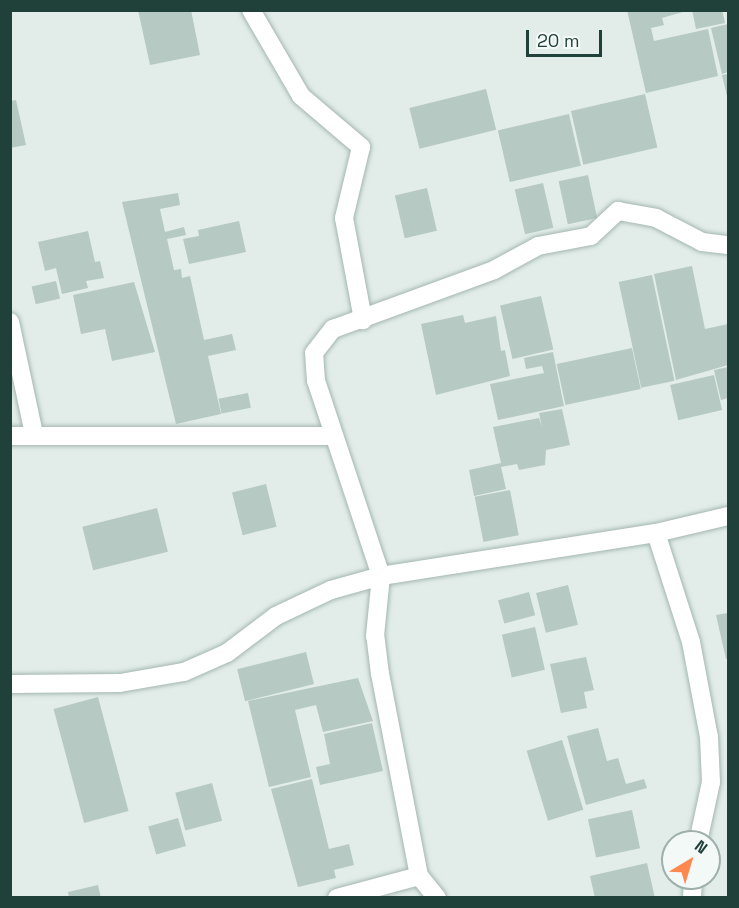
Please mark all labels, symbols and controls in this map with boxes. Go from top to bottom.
scale bar [529,18,606,56]
text: 20 m [537,29,580,52]
north arrow [661,830,721,890]
text: N [690,835,712,859]

